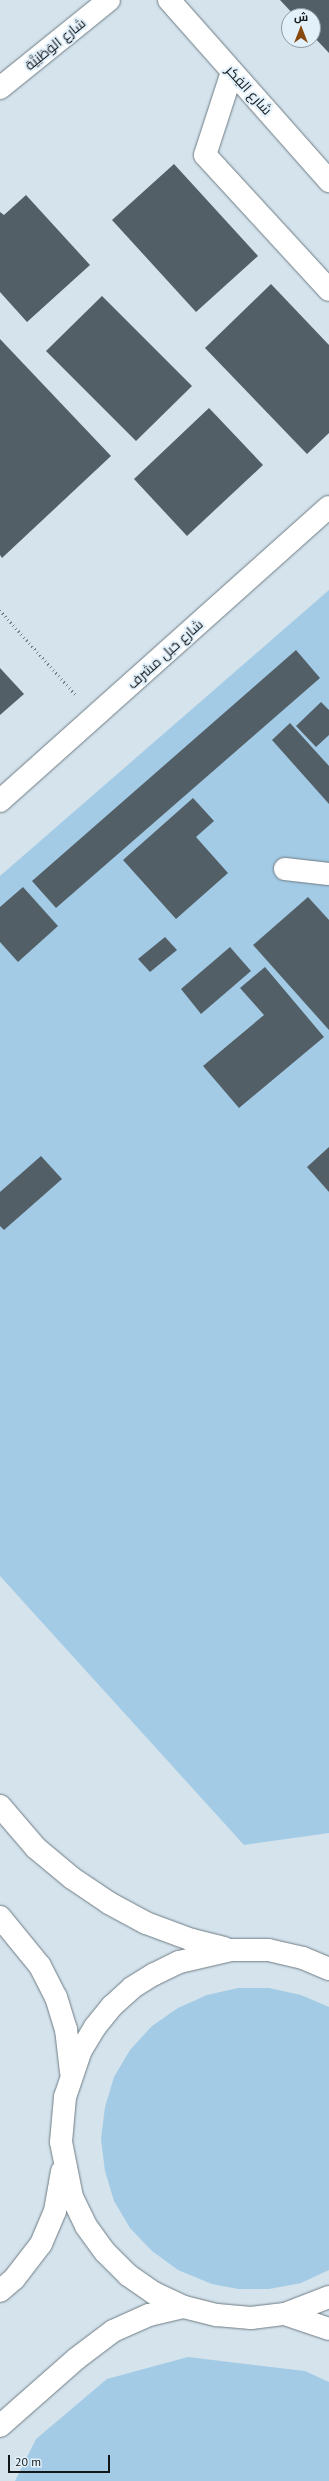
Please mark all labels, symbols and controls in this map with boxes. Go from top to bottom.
north arrow [281,8,321,48]
text: ش [294,10,308,24]
street label: شارع الوَطَنِيَّة [21,14,89,74]
street label: شارع الفِكر [222,62,276,118]
street label: شارع حَبل مشرف [124,616,206,692]
scale bar [10,2447,112,2473]
text: 20 m [15,2454,41,2469]

